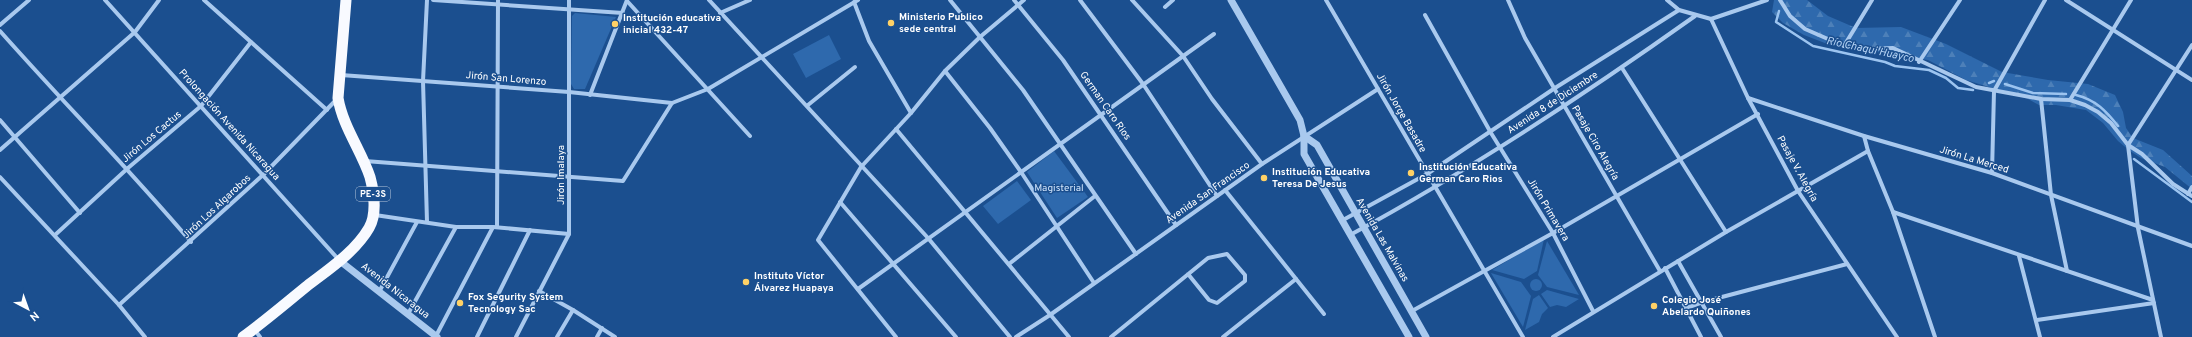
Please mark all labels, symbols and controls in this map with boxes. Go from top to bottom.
place label: Ministerio Publico sede central [899,11,983,36]
place label: Institución educativa inicial 432-47 [623,12,721,37]
marker: Ministerio Publico sede central [886,18,896,28]
marker: Institución educativa inicial 432-47 [610,19,620,29]
water label: Río Chaqui Huayco [1825,34,1915,66]
street label: Prolongación Avenida Nicaragua [176,67,282,183]
street label: Jirón San Lorenzo [465,69,547,89]
street label: German Caro Rios [1076,69,1134,143]
street label: Avenida 8 de Diciembre [1505,69,1601,137]
street label: Jirón Jorge Basadre [1373,71,1429,155]
street label: Pasaje Ciro Alegría [1568,103,1622,183]
street label: Jirón Los Cactus [119,108,185,166]
street label: Pasaje V. Alegría [1773,134,1821,204]
street label: Jirón La Merced [1938,143,2010,177]
street label: Jirón Imalaya [555,145,568,205]
street label: Avenida San Francisco [1163,159,1253,227]
place label: Institución Educativa German Caro Rios [1419,161,1517,186]
place label: Institución Educativa Teresa De Jesus [1272,166,1370,191]
marker: Institución Educativa German Caro Rios [1406,168,1416,178]
street label: Jirón Los Algarobos [180,172,254,242]
marker: Institución Educativa Teresa De Jesus [1259,173,1269,183]
street label: Jirón Primavera [1524,176,1572,244]
park label: Magisterial [1034,182,1084,195]
road number: PE-3S [356,187,390,201]
street label: Avenida Las Malvinas [1353,196,1412,285]
street label: Avenida Nicaragua [358,260,432,322]
place label: Instituto Víctor Álvarez Huapaya [754,270,833,295]
marker: Instituto Víctor Álvarez Huapaya [741,277,751,287]
north arrow [8,289,48,329]
place label: Fox Segurity System Tecnology Sac [468,291,564,316]
place label: Colegio José Abelardo Quiñones [1662,294,1751,319]
marker: Fox Segurity System Tecnology Sac [455,298,465,308]
marker: Colegio José Abelardo Quiñones [1649,301,1659,311]
text: N [26,308,41,324]

